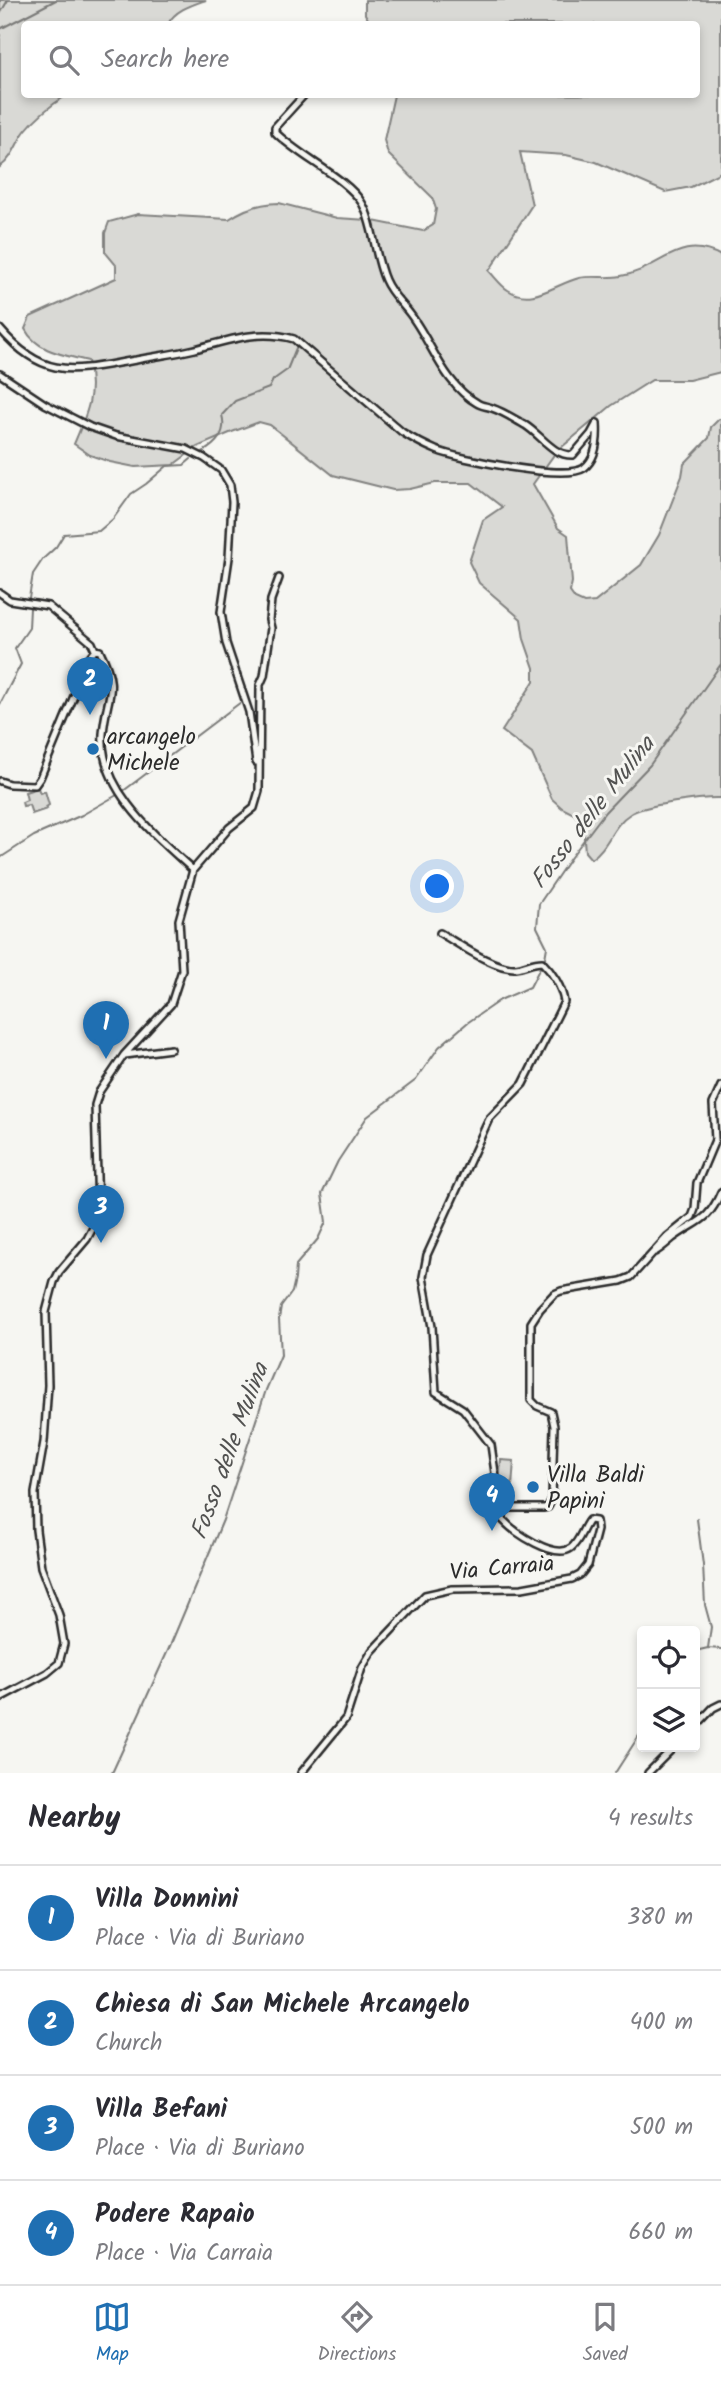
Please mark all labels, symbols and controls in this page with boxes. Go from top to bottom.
search box [21,21,700,98]
text: Search here [101,39,229,81]
icon: search [45,41,83,79]
pin: 2 [67,657,113,715]
place label: arcangelo Michele [107,720,196,782]
water label: Fosso delle Mulina [521,726,667,898]
marker: arcangelo Michele [85,741,101,757]
your location [420,869,454,903]
pin: 1 [83,1001,129,1059]
pin: 3 [78,1185,124,1243]
water label: Fosso delle Mulina [180,1356,281,1545]
place label: Villa Baldi Papini [547,1458,646,1520]
pin: 4 [469,1473,515,1531]
marker: Villa Baldi Papini [525,1479,541,1495]
street label: Via Carraia [449,1547,556,1591]
map controls [637,1626,700,1752]
button: locate [637,1626,700,1689]
button: layers [637,1689,700,1752]
text: Nearby [28,1795,120,1843]
text: 4 results [608,1801,693,1837]
text: Villa Donnini [95,1879,239,1921]
text: 1 [48,1900,54,1936]
text: 380 m [627,1900,693,1936]
text: Place · Via di Buriano [95,1921,305,1957]
text: Chiesa di San Michele Arcangelo [95,1984,470,2026]
text: 2 [44,2005,58,2041]
text: 400 m [630,2005,693,2041]
text: Church [95,2026,162,2062]
text: Villa Befani [95,2089,227,2131]
text: 3 [45,2110,57,2146]
text: 500 m [630,2110,693,2146]
text: Place · Via di Buriano [95,2131,305,2167]
text: Podere Rapaio [95,2194,255,2236]
text: 4 [45,2215,57,2251]
text: 660 m [628,2215,693,2251]
text: Place · Via Carraia [95,2236,273,2272]
tab: Map [93,2298,131,2370]
tab: Directions [318,2298,396,2370]
tab: Saved [583,2298,628,2370]

